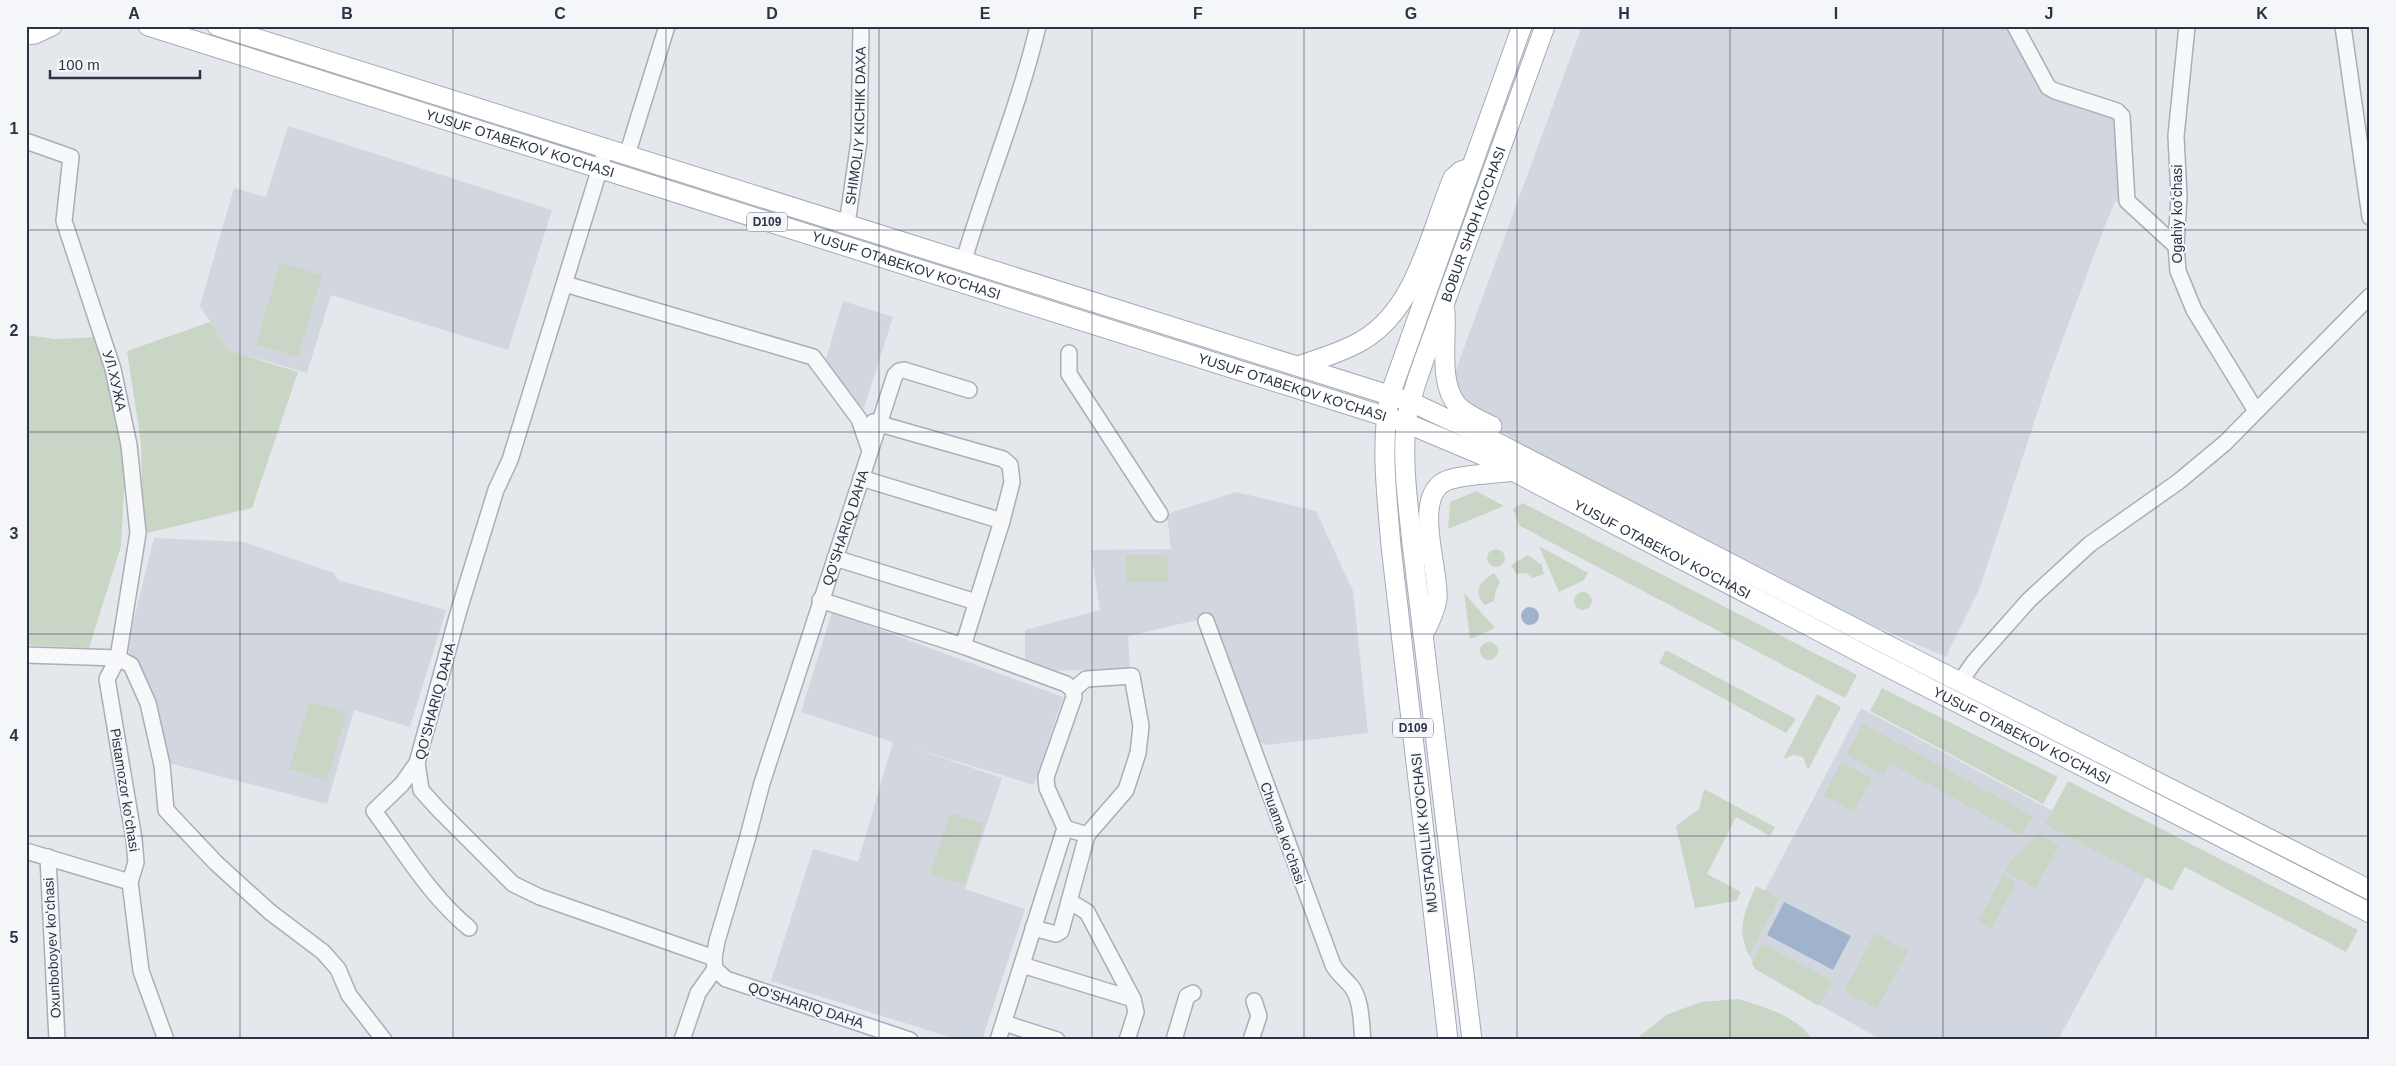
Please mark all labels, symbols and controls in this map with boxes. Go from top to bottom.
text: A [128,5,140,22]
text: B [341,5,353,22]
text: C [554,5,566,22]
text: D [766,5,778,22]
text: E [980,5,991,22]
text: F [1193,5,1203,22]
text: G [1405,5,1417,22]
text: H [1618,5,1630,22]
text: I [1834,5,1838,22]
text: J [2045,5,2053,22]
text: K [2256,5,2268,22]
street label: SHIMOLIY KICHIK DAXA [842,45,869,206]
scale bar [50,48,200,80]
text: 100 m [58,56,100,73]
street label: YUSUF OTABEKOV KO'CHASI [424,106,616,181]
text: 1 [10,120,19,137]
street label: BOBUR SHOH KO'CHASI [1438,144,1509,304]
street label: Ogahiy koʻchasi [2169,165,2185,263]
road number: D109 [747,212,787,232]
street label: YUSUF OTABEKOV KO'CHASI [810,228,1003,303]
text: 2 [10,322,19,339]
street label: УЛ.ХУЖА [99,348,130,413]
street label: YUSUF OTABEKOV KO'CHASI [1196,350,1389,424]
street label: QO'SHARIQ DAHA [819,467,872,588]
street label: YUSUF OTABEKOV KO'CHASI [1571,496,1753,602]
text: 3 [10,525,19,542]
street label: QO'SHARIQ DAHA [412,640,459,761]
street label: YUSUF OTABEKOV KO'CHASI [1930,684,2113,787]
road number: D109 [1393,718,1433,738]
text: 4 [10,727,19,744]
street label: Pistamozor koʻchasi [107,727,143,853]
street label: MUSTAQILLIK KO'CHASI [1408,752,1440,914]
street label: Chuama koʻchasi [1257,780,1309,886]
street label: Oxunboboyev koʻchasi [40,877,64,1019]
text: 5 [10,929,19,946]
street label: QO'SHARIQ DAHA [746,979,867,1031]

